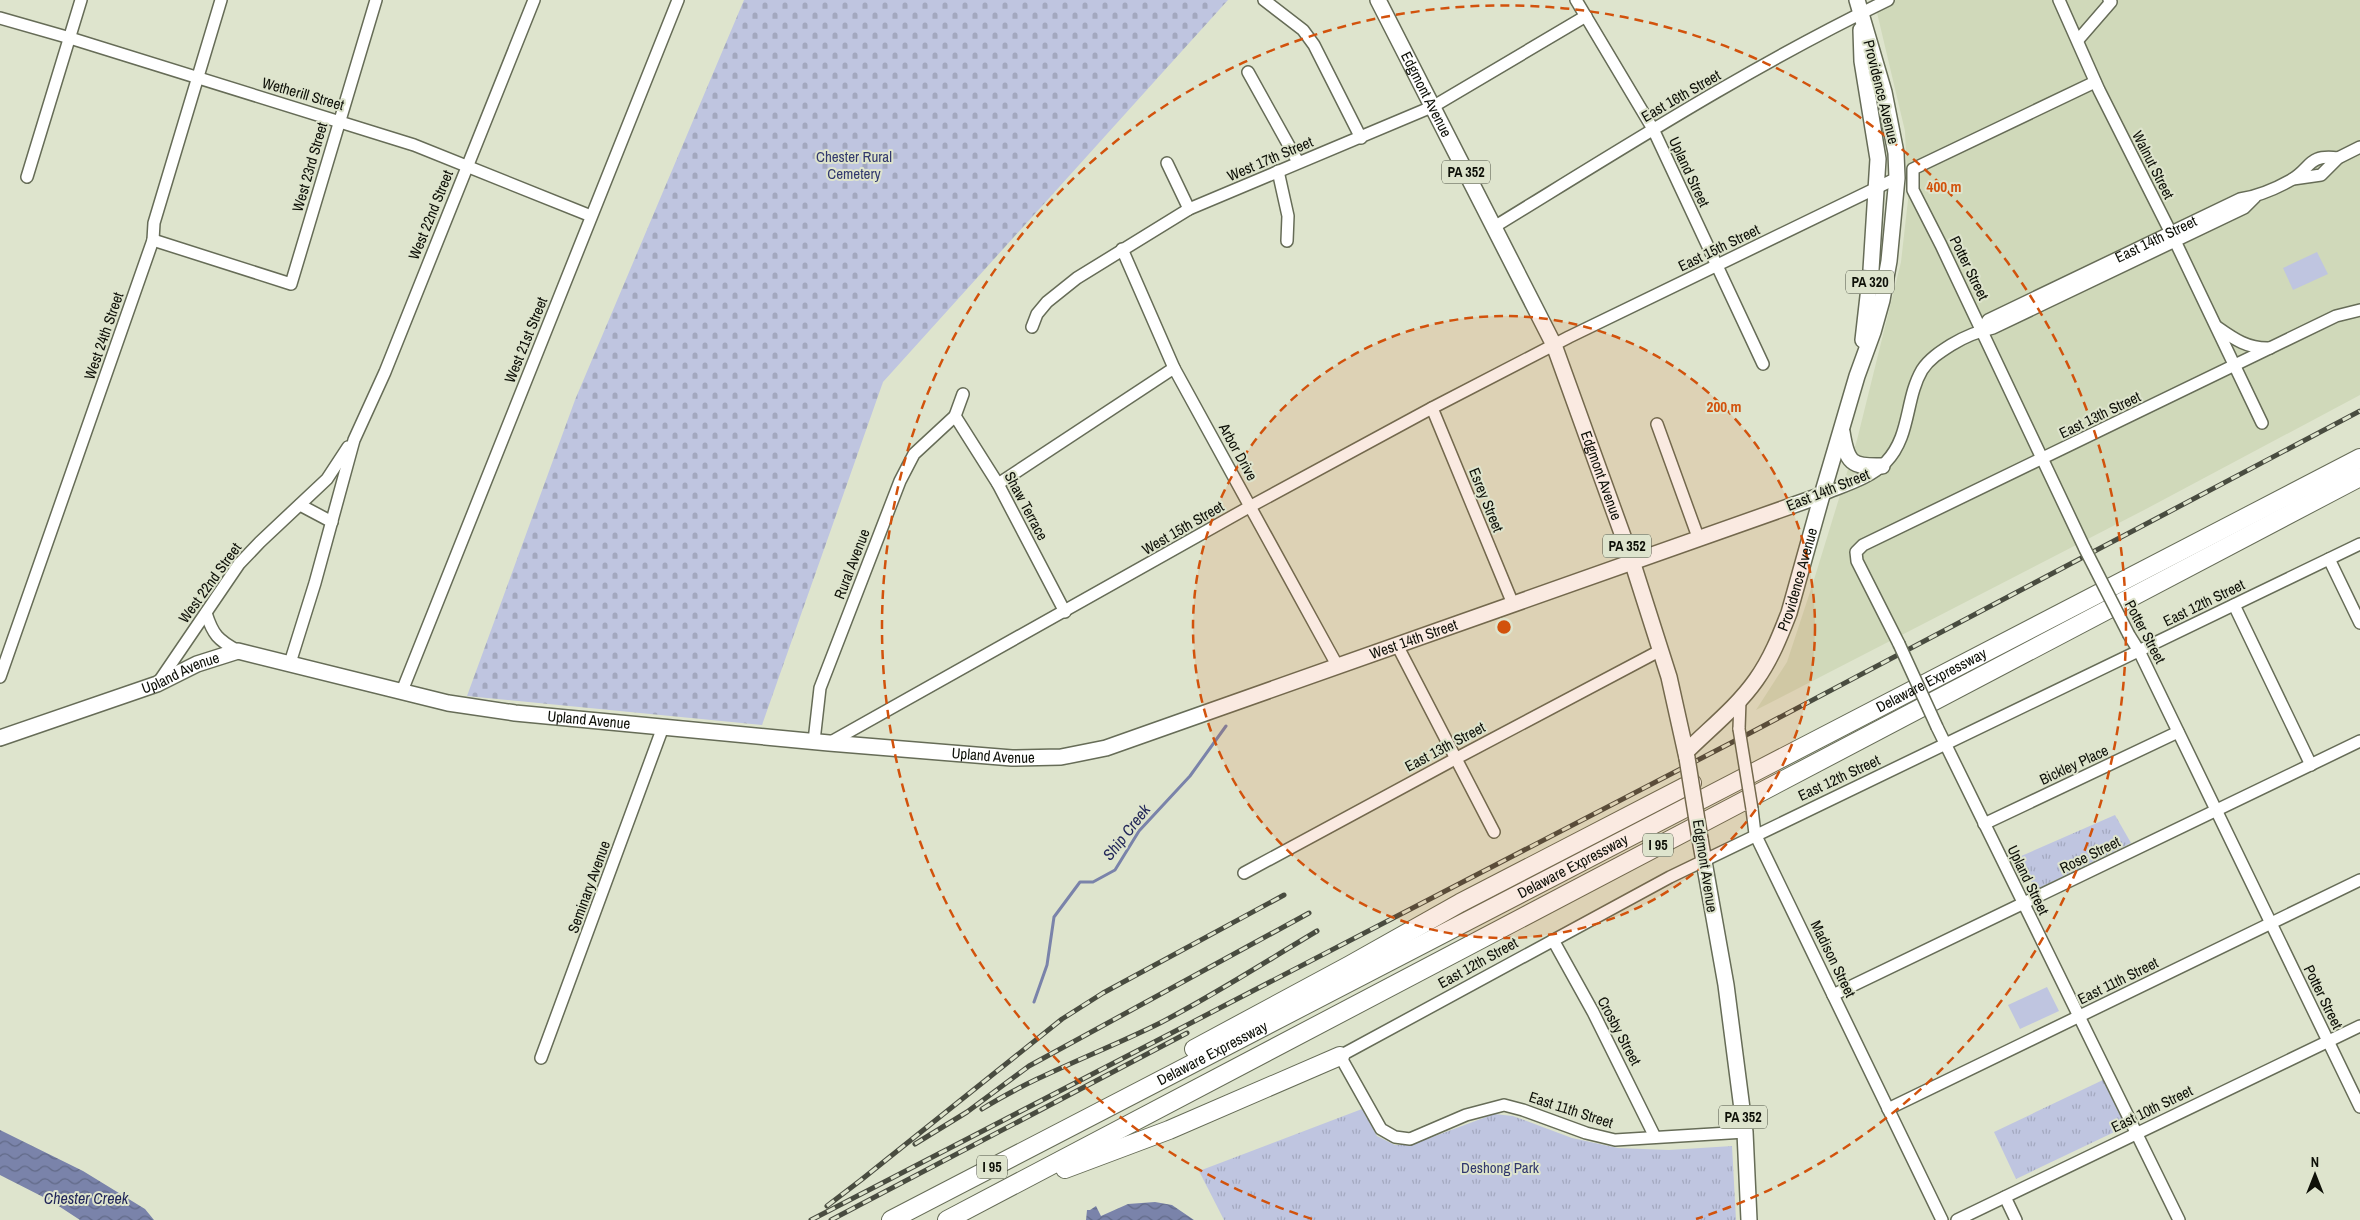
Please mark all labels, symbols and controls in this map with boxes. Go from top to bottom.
street label: Providence Avenue [1858,38,1905,146]
street label: Edgmont Avenue [1396,48,1457,141]
street label: East 16th Street [1637,64,1725,127]
street label: Wetherill Street [260,72,347,115]
street label: West 23rd Street [287,119,332,214]
street label: Walnut Street [2127,127,2180,203]
street label: West 17th Street [1224,131,1317,186]
street label: Upland Street [1664,133,1715,211]
park label: Chester Rural Cemetery [816,146,892,184]
road number: PA 352 [1442,160,1490,183]
street label: West 22nd Street [403,166,458,263]
text: 400 m [1927,176,1961,197]
street label: East 14th Street [2111,210,2201,267]
street label: East 15th Street [1675,219,1764,276]
street label: Potter Street [1945,232,1994,304]
road number: PA 320 [1846,270,1894,294]
street label: West 24th Street [79,289,129,382]
street label: West 21st Street [499,293,552,386]
street label: East 13th Street [2056,386,2145,443]
text: 200 m [1707,396,1741,417]
street label: Arbor Drive [1214,418,1263,484]
street label: Edgmont Avenue [1576,428,1627,523]
street label: East 14th Street [1783,463,1873,516]
street label: Esrey Street [1464,464,1509,536]
street label: Shaw Terrace [1000,468,1053,544]
street label: West 15th Street [1138,495,1228,560]
street label: Providence Avenue [1772,525,1822,634]
street label: Rural Avenue [829,526,875,602]
road number: PA 352 [1603,534,1651,558]
street label: West 22nd Street [173,538,246,627]
street label: East 12th Street [2160,574,2249,631]
street label: Potter Street [2120,596,2171,668]
street label: West 14th Street [1367,614,1461,664]
centre of rings [1495,618,1513,636]
street label: Delaware Expressway [1872,642,1991,717]
street label: Upland Avenue [139,647,222,699]
street label: Upland Avenue [546,705,631,734]
street label: East 13th Street [1401,716,1489,777]
street label: Bickley Place [2036,739,2112,790]
street label: Upland Avenue [951,742,1035,768]
street label: East 12th Street [1794,749,1884,806]
water label: Ship Creek [1097,799,1155,865]
street label: Edgmont Avenue [1688,818,1723,914]
street label: Delaware Expressway [1514,828,1632,903]
street label: Rose Street [2056,831,2124,878]
road number: I 95 [1643,834,1673,856]
street label: Seminary Avenue [562,838,615,936]
street label: Upland Street [2003,841,2055,919]
street label: Madison Street [1806,917,1861,1001]
street label: East 12th Street [1434,932,1522,993]
street label: East 11th Street [2074,952,2162,1009]
street label: Potter Street [2299,961,2348,1033]
street label: Crosby Street [1593,993,1647,1069]
street label: Delaware Expressway [1153,1015,1272,1090]
street label: East 10th Street [2108,1080,2197,1137]
street label: East 11th Street [1526,1086,1616,1133]
road number: PA 352 [1719,1106,1767,1128]
north arrow [2290,1150,2340,1200]
text: N [2311,1153,2319,1171]
road number: I 95 [977,1156,1007,1178]
park label: Deshong Park [1461,1157,1540,1178]
water label: Chester Creek [44,1187,129,1209]

